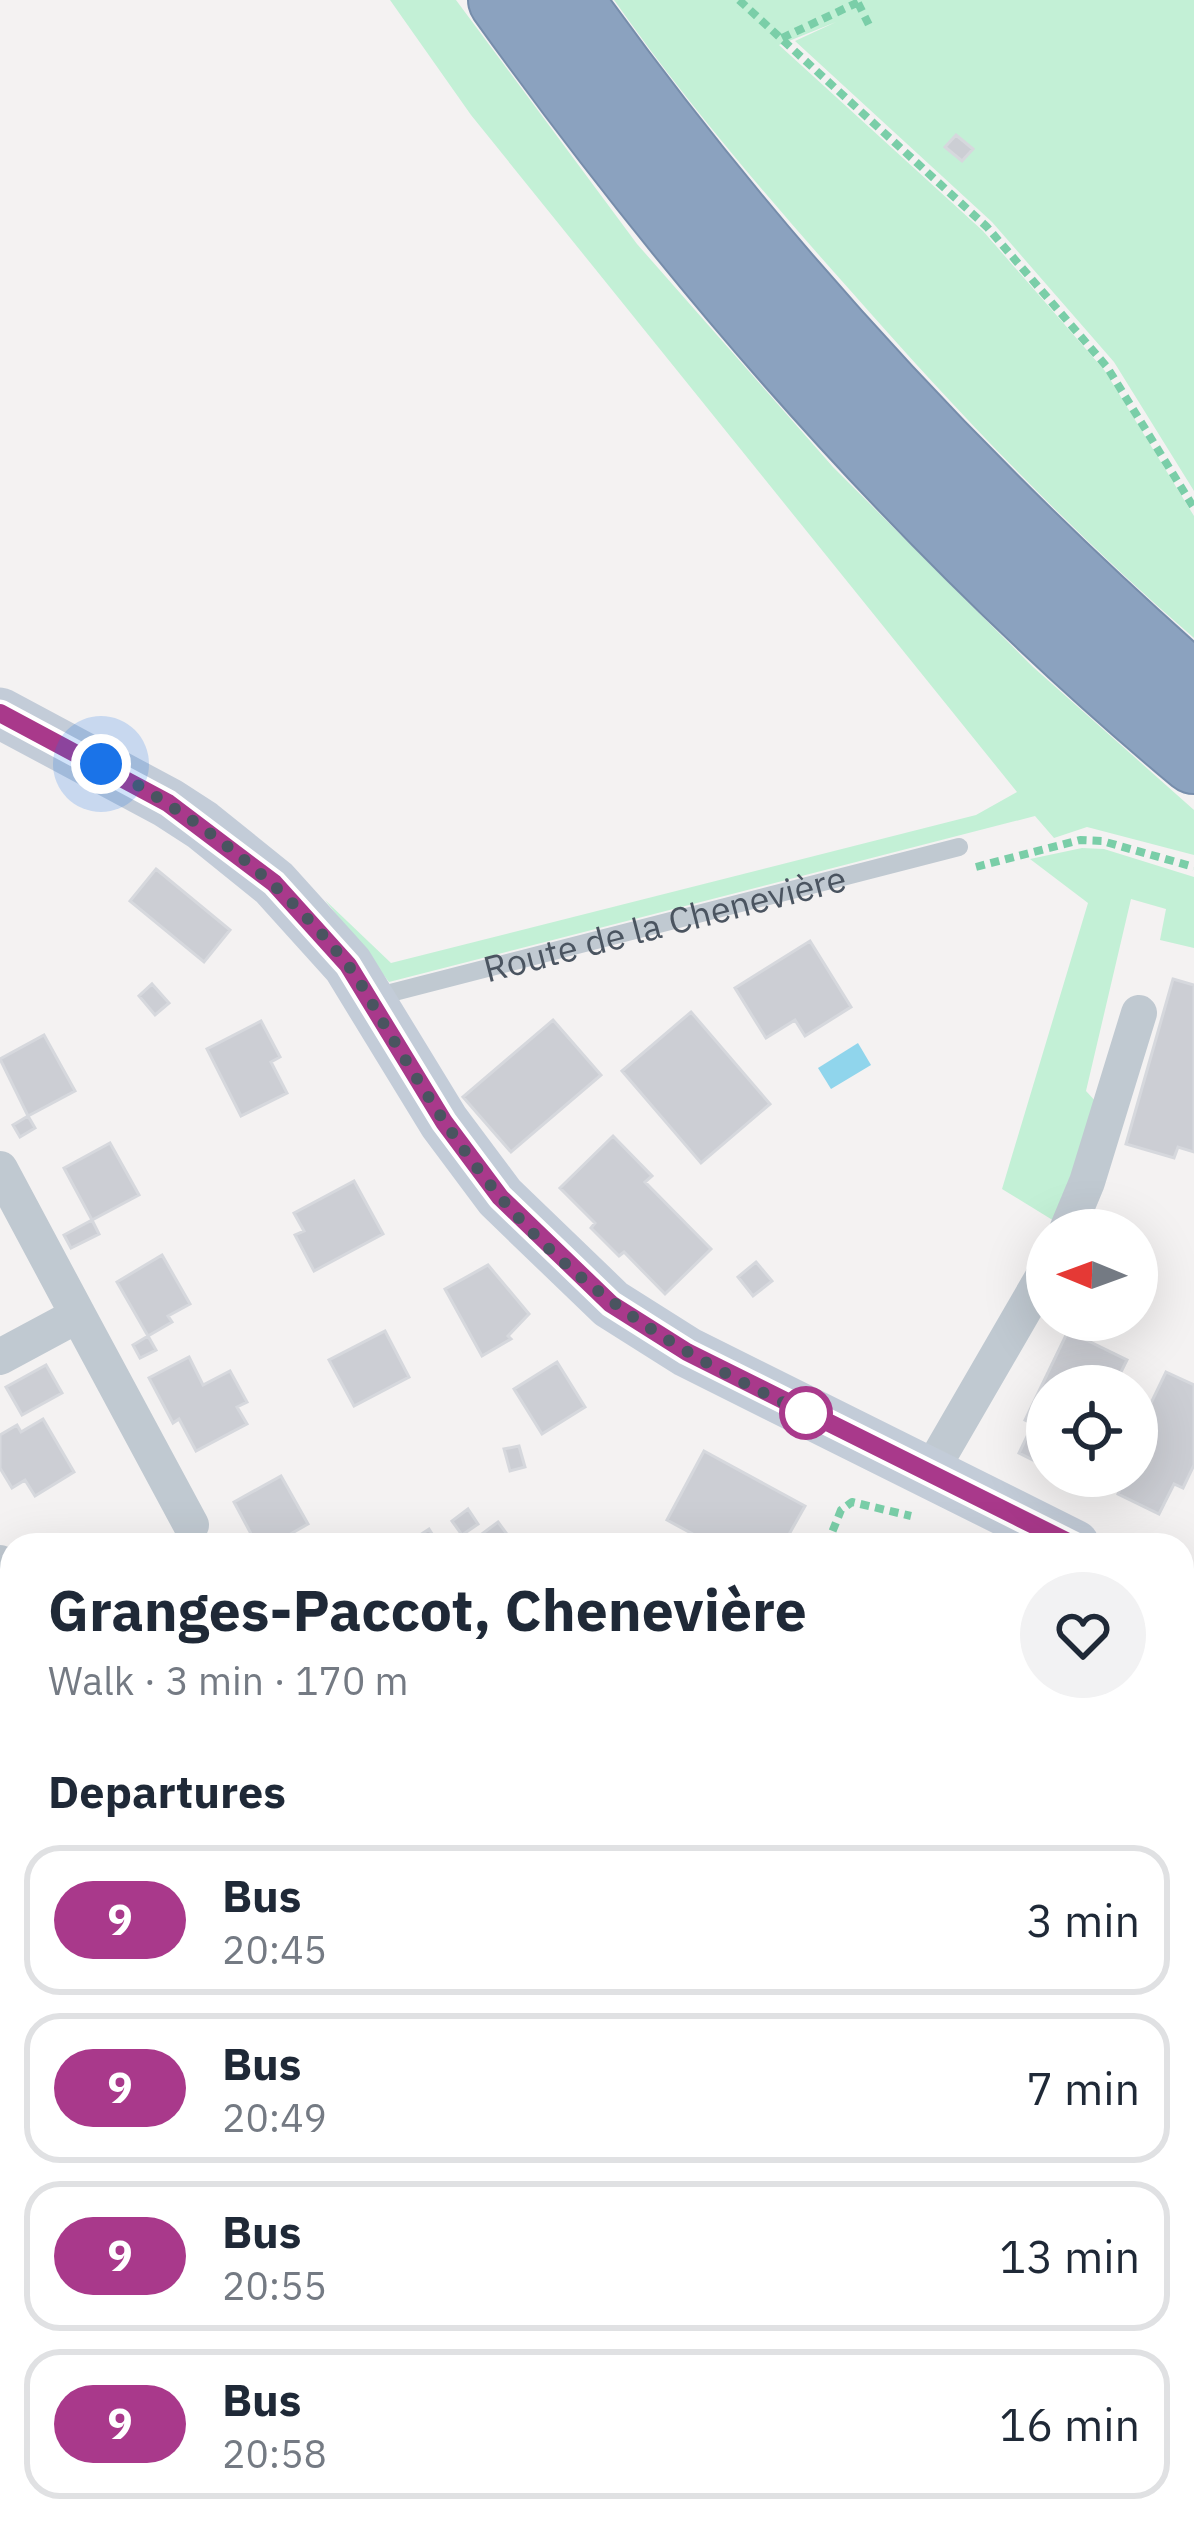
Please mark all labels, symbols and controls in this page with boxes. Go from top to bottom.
your location [71,734,131,794]
street label: Route de la Chenevière [478,854,851,992]
north arrow [1026,1209,1158,1341]
map controls [1026,1209,1158,1497]
button: locate [1026,1365,1158,1497]
unlabelled marker [781,1388,831,1438]
button: heart [1020,1572,1146,1698]
text: Granges-Paccot, Chenevière [48,1573,807,1647]
text: Walk · 3 min · 170 m [48,1655,409,1706]
text: Departures [48,1762,286,1820]
text: Bus [222,1866,302,1924]
text: 3 min [1026,1891,1140,1949]
text: 9 [107,1892,133,1947]
text: 20:45 [222,1924,327,1975]
text: Bus [222,2034,302,2092]
text: 7 min [1026,2059,1140,2117]
text: 9 [107,2060,133,2115]
text: 20:49 [222,2092,327,2143]
text: Bus [222,2202,302,2260]
text: 13 min [999,2227,1140,2285]
text: 9 [107,2228,133,2283]
text: 20:55 [222,2260,327,2311]
text: Bus [222,2370,302,2428]
text: 16 min [999,2395,1140,2453]
text: 9 [107,2396,133,2451]
text: 20:58 [222,2428,327,2479]

